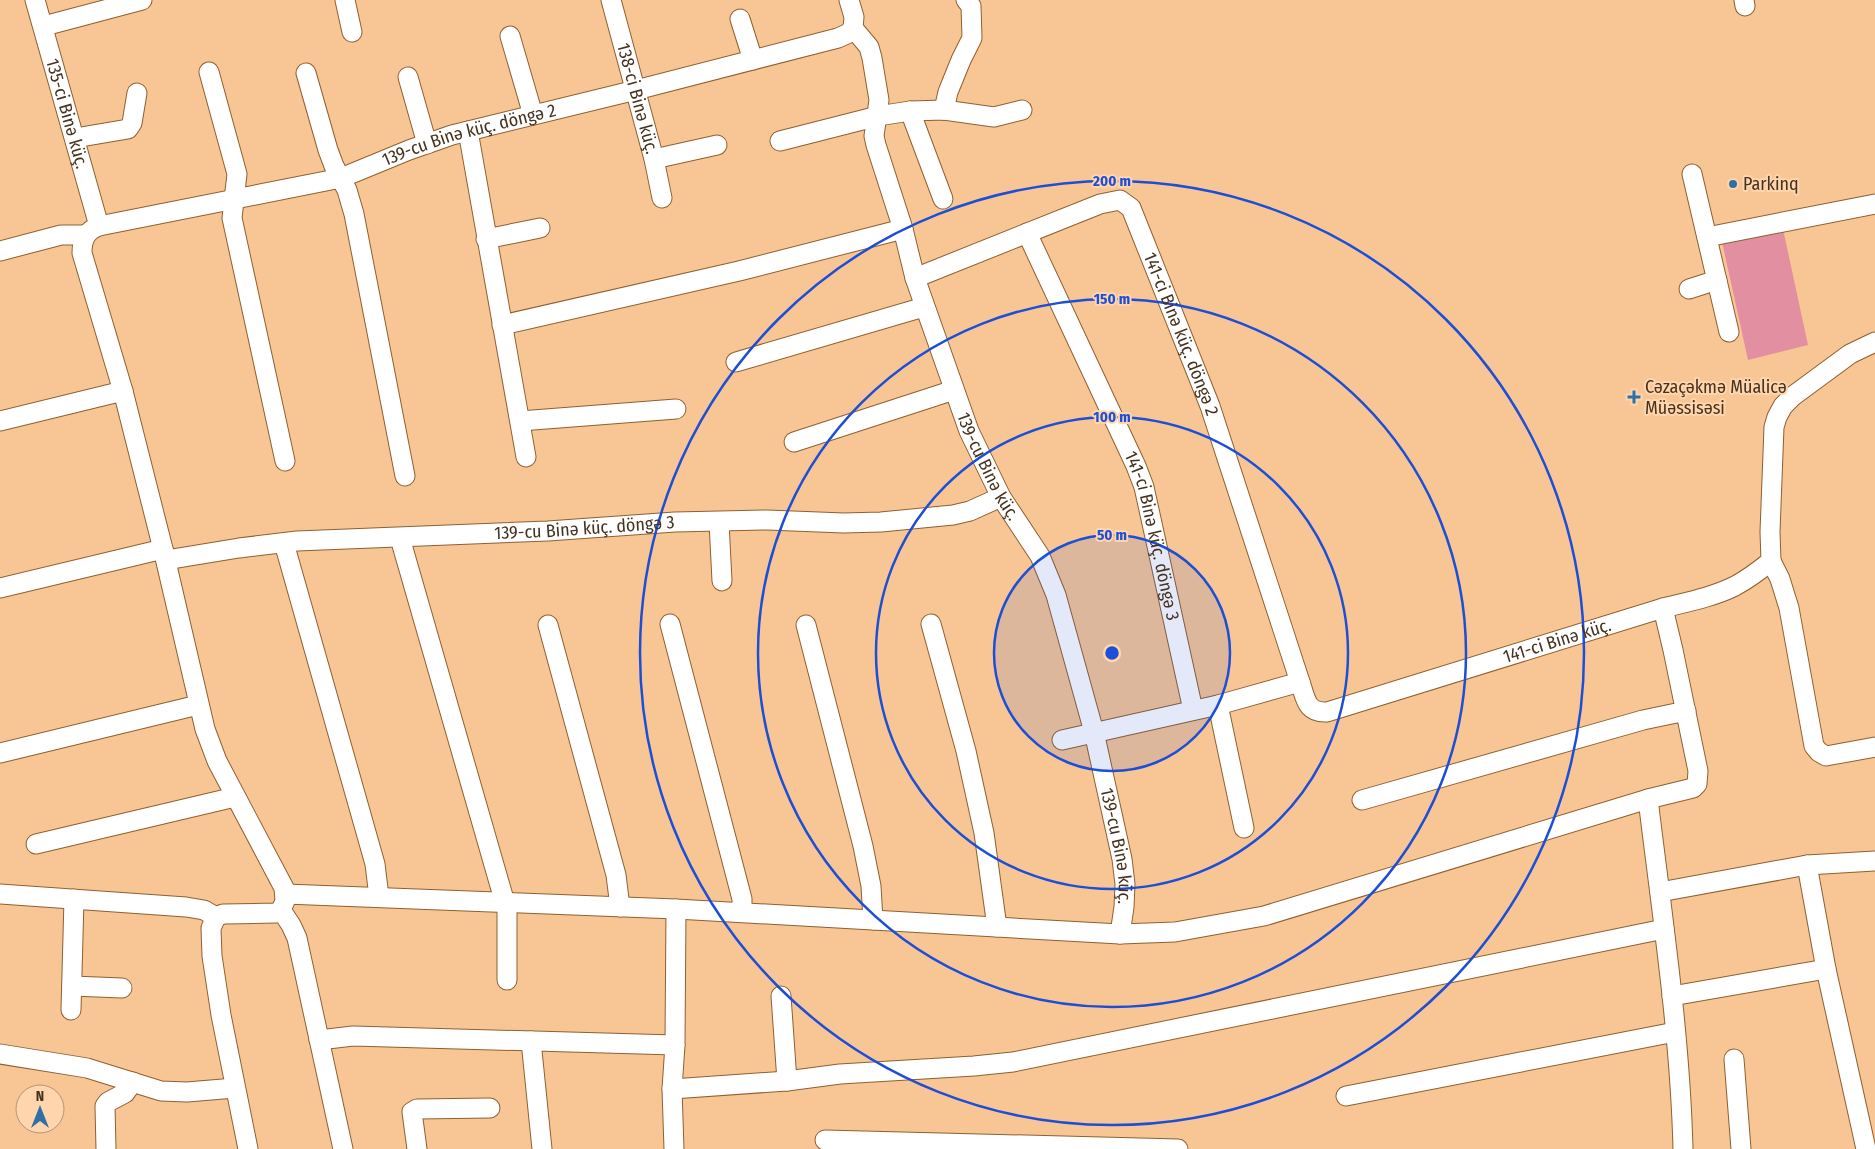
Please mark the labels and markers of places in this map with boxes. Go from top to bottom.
place label: Parkinq [1743,173,1799,195]
marker: Parkinq [1727,178,1739,190]
place label: Cəzaçəkmə Müalicə Müəssisəsi [1645,376,1787,419]
marker: Cəzaçəkmə Müalicə Müəssisəsi [1627,390,1641,404]
centre of rings [1103,644,1121,662]

